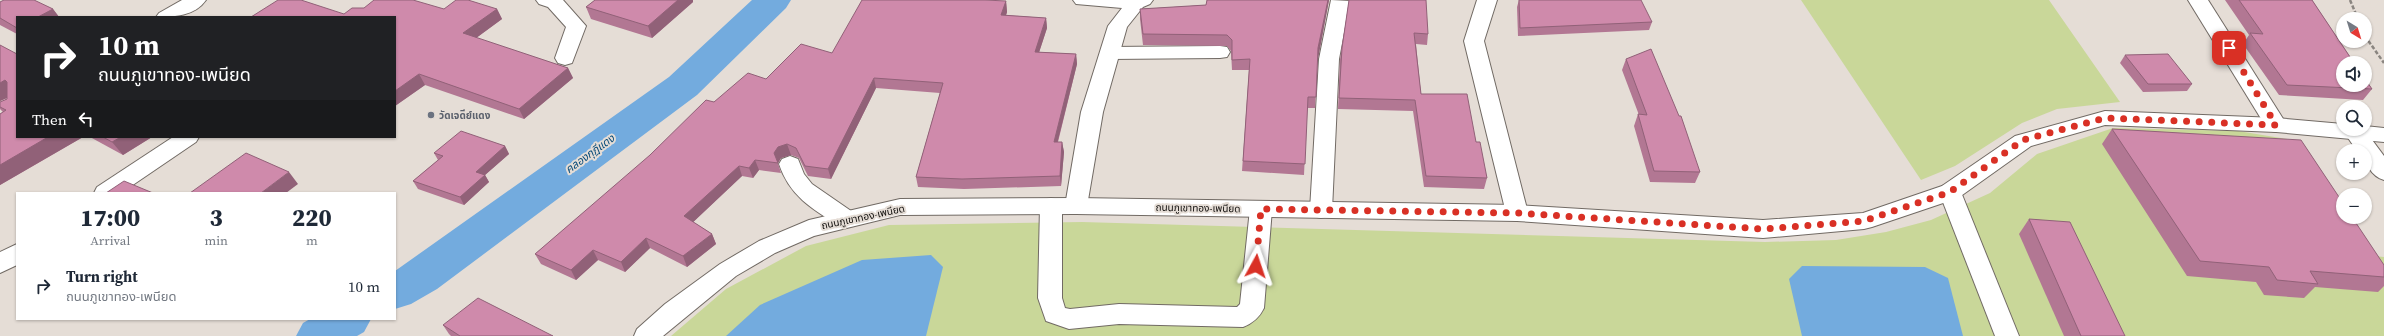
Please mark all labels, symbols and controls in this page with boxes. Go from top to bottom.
north arrow [2336,12,2372,48]
map controls [2336,12,2372,224]
text: 10 m [98,26,160,64]
pin [2212,31,2246,65]
icon: right [32,32,84,84]
icon: arrive [2218,37,2240,59]
button: sound [2336,56,2372,92]
text: ถนนภูเขาทอง-เพนียด [98,62,251,87]
button: search [2336,100,2372,136]
icon: left [75,108,97,130]
text: Then [32,109,67,130]
place label: วัดเจดีย์แดง [439,109,491,122]
marker: วัดเจดีย์แดง [426,110,436,120]
water label: คลองกุฎีแดง [562,130,618,177]
button: + [2336,144,2372,180]
button: − [2336,188,2372,224]
text: 17:00 [80,201,140,234]
text: 3 [210,201,223,234]
text: 220 [292,201,332,234]
street label: ถนนภูเขาทอง-เพนียด [1155,201,1241,215]
street label: ถนนภูเขาทอง-เพนียด [820,202,906,232]
text: Arrival [90,232,130,249]
text: min [204,232,228,249]
text: m [306,232,318,249]
position arrow [1235,245,1277,287]
text: Turn right [66,266,138,287]
icon: right [32,275,54,297]
text: 10 m [348,276,380,297]
text: ถนนภูเขาทอง-เพนียด [66,288,176,305]

